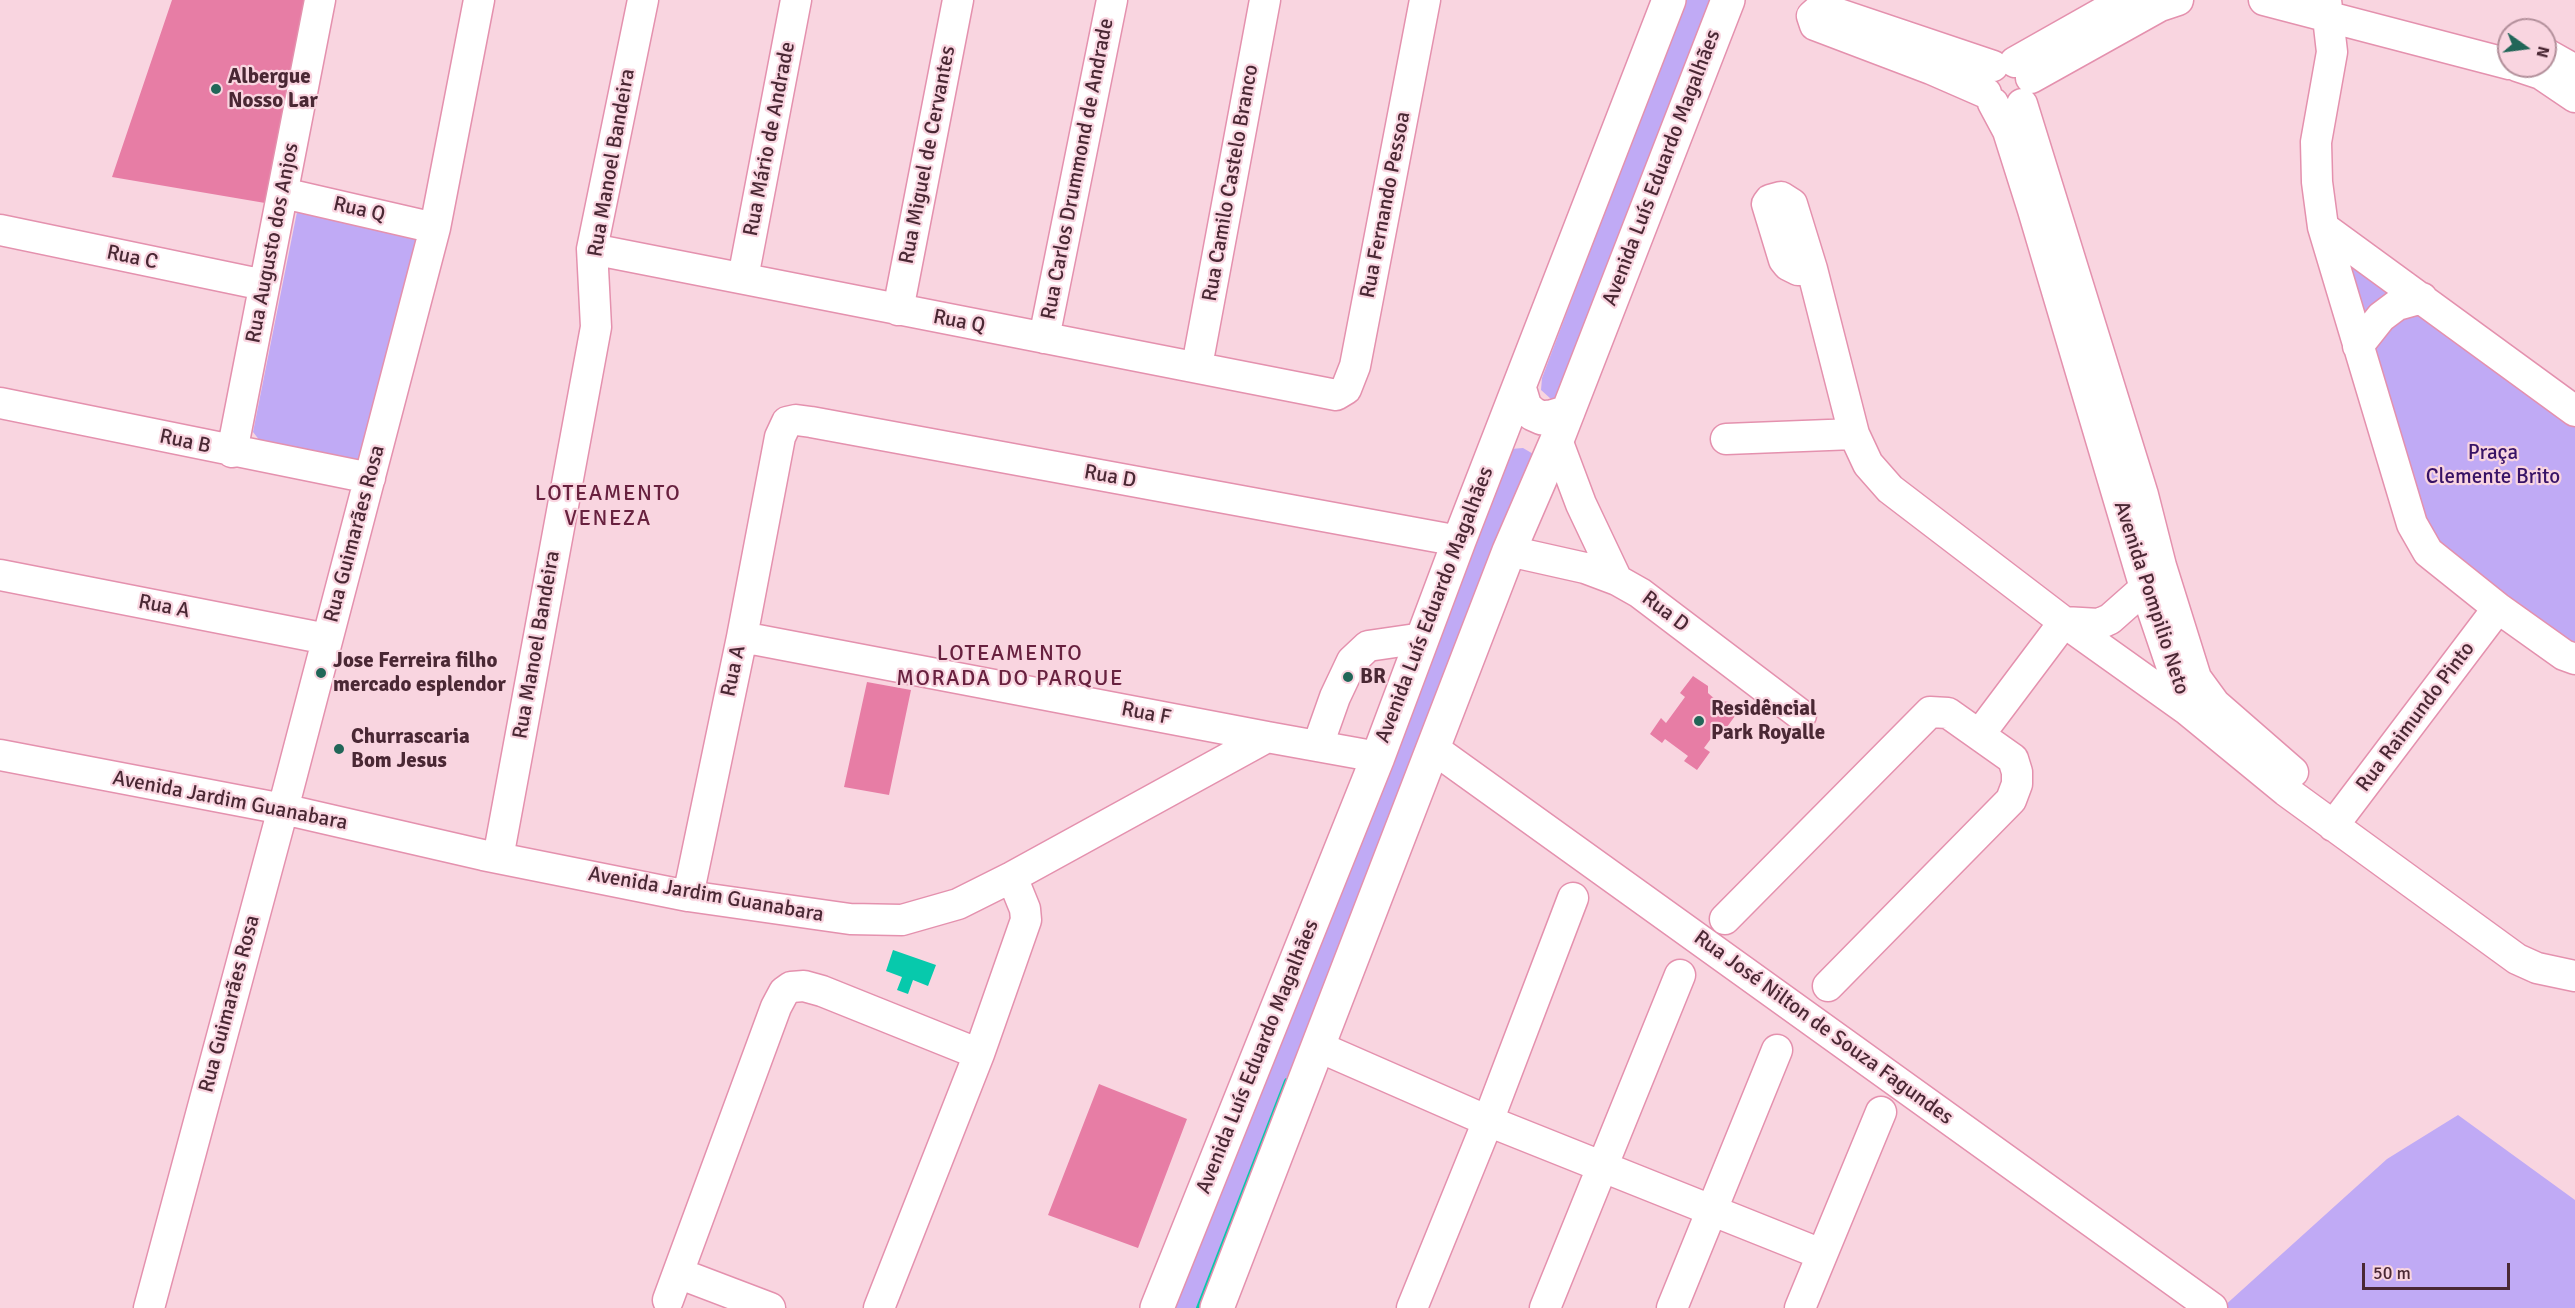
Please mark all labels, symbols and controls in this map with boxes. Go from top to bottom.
street label: Rua Carlos Drummond de Andrade [1036,16,1120,322]
north arrow [2497,18,2557,78]
street label: Avenida Luís Eduardo Magalhães [1598,27,1726,309]
street label: Rua Mário de Andrade [739,40,801,238]
street label: Rua Miguel de Cervantes [894,44,962,266]
text: N [2531,44,2554,60]
street label: Rua Camilo Castelo Branco [1198,62,1264,304]
place label: Albergue Nosso Lar [228,64,318,114]
street label: Rua Manoel Bandeira [583,67,641,259]
marker: Albergue Nosso Lar [209,82,223,96]
street label: Rua Fernando Pessoa [1356,110,1416,300]
street label: Rua Augusto dos Anjos [241,141,305,345]
street label: Rua Q [331,192,387,228]
street label: Rua C [104,240,160,276]
street label: Rua Q [931,305,987,339]
street label: Rua B [157,424,213,460]
park label: Praça Clemente Brito [2426,440,2560,490]
street label: Rua Guimarães Rosa [319,443,391,625]
street label: Rua D [1082,460,1138,494]
street label: Avenida Luís Eduardo Magalhães [1371,464,1499,746]
district label: LOTEAMENTO VENEZA [535,481,681,532]
street label: Avenida Pompilio Neto [2108,498,2194,698]
street label: Rua Manoel Bandeira [508,549,566,741]
street label: Rua D [1636,586,1694,638]
street label: Rua A [136,590,192,624]
street label: Rua Raimundo Pinto [2351,637,2481,797]
district label: LOTEAMENTO MORADA DO PARQUE [896,641,1124,692]
street label: Rua A [716,643,752,699]
place label: Jose Ferreira filho mercado esplendor [333,648,506,698]
place label: BR [1360,664,1386,690]
marker: Jose Ferreira filho mercado esplendor [314,666,328,680]
marker: BR [1341,670,1355,684]
place label: Residêncial Park Royalle [1711,696,1825,746]
street label: Rua F [1119,697,1173,731]
marker: Residêncial Park Royalle [1692,714,1706,728]
place label: Churrascaria Bom Jesus [351,724,470,774]
marker: Churrascaria Bom Jesus [332,742,346,756]
street label: Avenida Jardim Guanabara [110,766,350,836]
street label: Avenida Jardim Guanabara [586,862,826,928]
street label: Rua Guimarães Rosa [194,913,266,1095]
street label: Avenida Luís Eduardo Magalhães [1191,916,1325,1198]
street label: Rua José Nilton de Souza Fagundes [1689,925,1957,1131]
scale bar [2365,1251,2514,1289]
text: 50 m [2373,1262,2411,1284]

